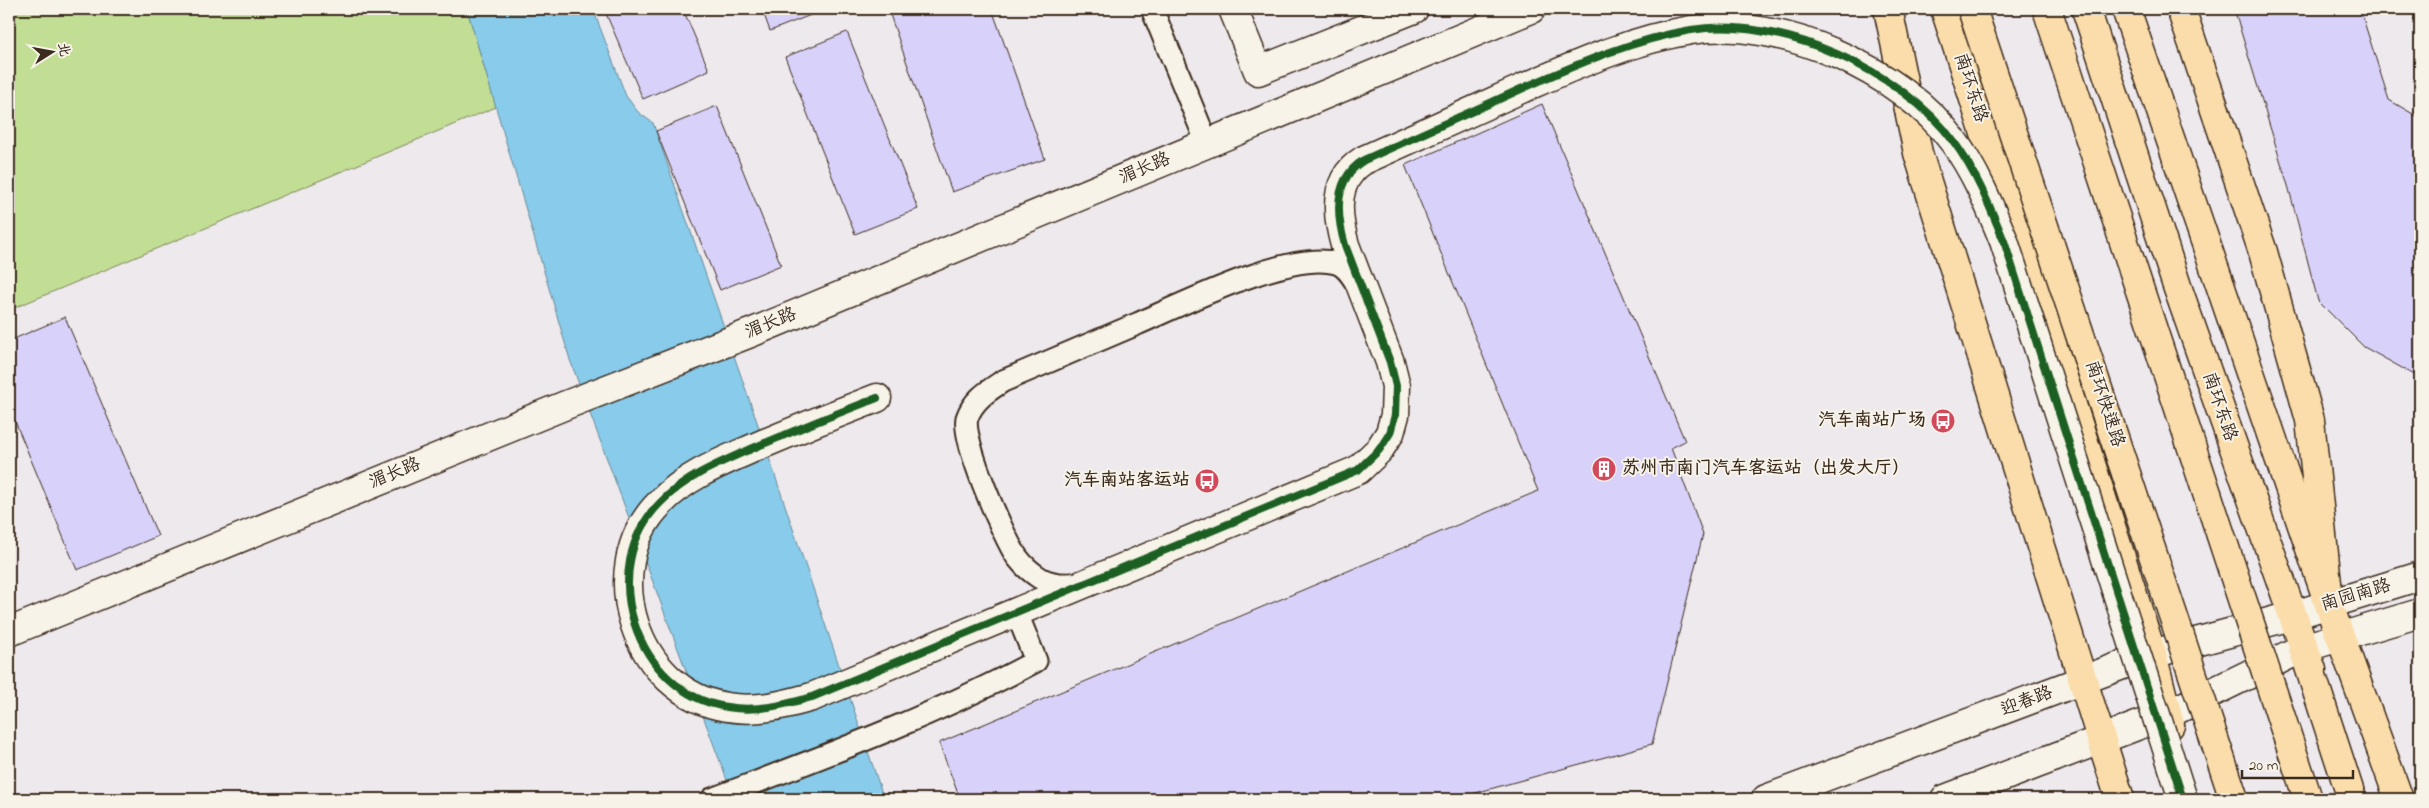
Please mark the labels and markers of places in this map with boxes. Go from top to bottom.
place label: 汽车南站广场 [1818,408,1926,434]
bus stop icon: 汽车南站广场 [1930,408,1956,434]
building icon: 苏州市南门汽车客运站（出发大厅） [1591,456,1617,482]
place label: 苏州市南门汽车客运站（出发大厅） [1622,456,1910,482]
place label: 汽车南站客运站 [1064,468,1190,494]
bus stop icon: 汽车南站客运站 [1194,468,1220,494]

